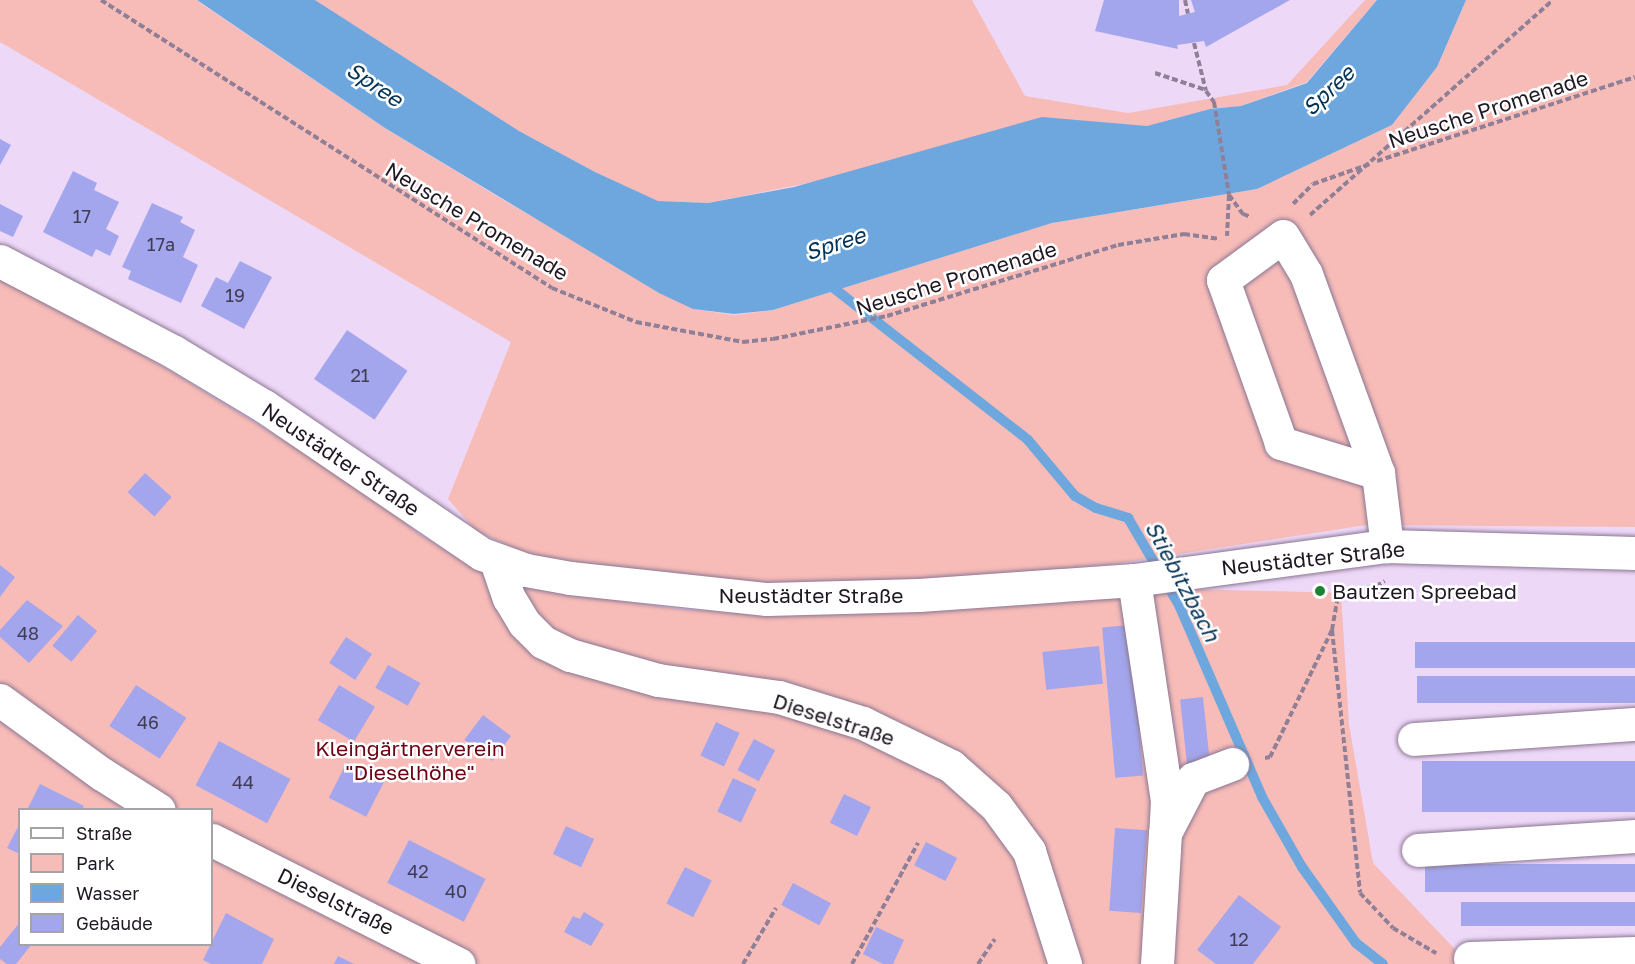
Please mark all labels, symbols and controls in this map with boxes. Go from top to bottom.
water label: Spree [342,56,408,112]
water label: Spree [1297,59,1359,121]
street label: Neusche Promenade [1385,65,1591,153]
street label: Neusche Promenade [381,156,573,286]
house number: 17 [73,205,91,227]
water label: Spree [802,221,868,265]
house number: 17a [147,233,175,255]
street label: Neusche Promenade [853,235,1059,321]
house number: 19 [225,284,245,306]
house number: 21 [350,364,370,386]
street label: Neustädter Straße [257,397,425,521]
water label: Stiebitzbach [1140,516,1226,646]
street label: Neustädter Straße [1220,536,1406,580]
place label: Bautzen Spreebad [1332,578,1517,604]
street label: Neustädter Straße [719,582,903,608]
marker: Bautzen Spreebad [1313,584,1327,598]
house number: 48 [17,622,39,644]
street label: Dieselstraße [770,688,898,750]
house number: 46 [137,711,159,733]
park label: Kleingärtnerverein "Dieselhöhe" [315,735,505,785]
house number: 44 [232,771,254,793]
legend [18,808,213,946]
text: Straße [76,822,132,844]
text: Park [76,852,115,874]
house number: 42 [407,860,429,882]
street label: Dieselstraße [274,862,398,940]
house number: 40 [445,880,467,902]
text: Wasser [76,882,139,904]
text: Gebäude [76,912,153,934]
house number: 12 [1229,928,1249,950]

